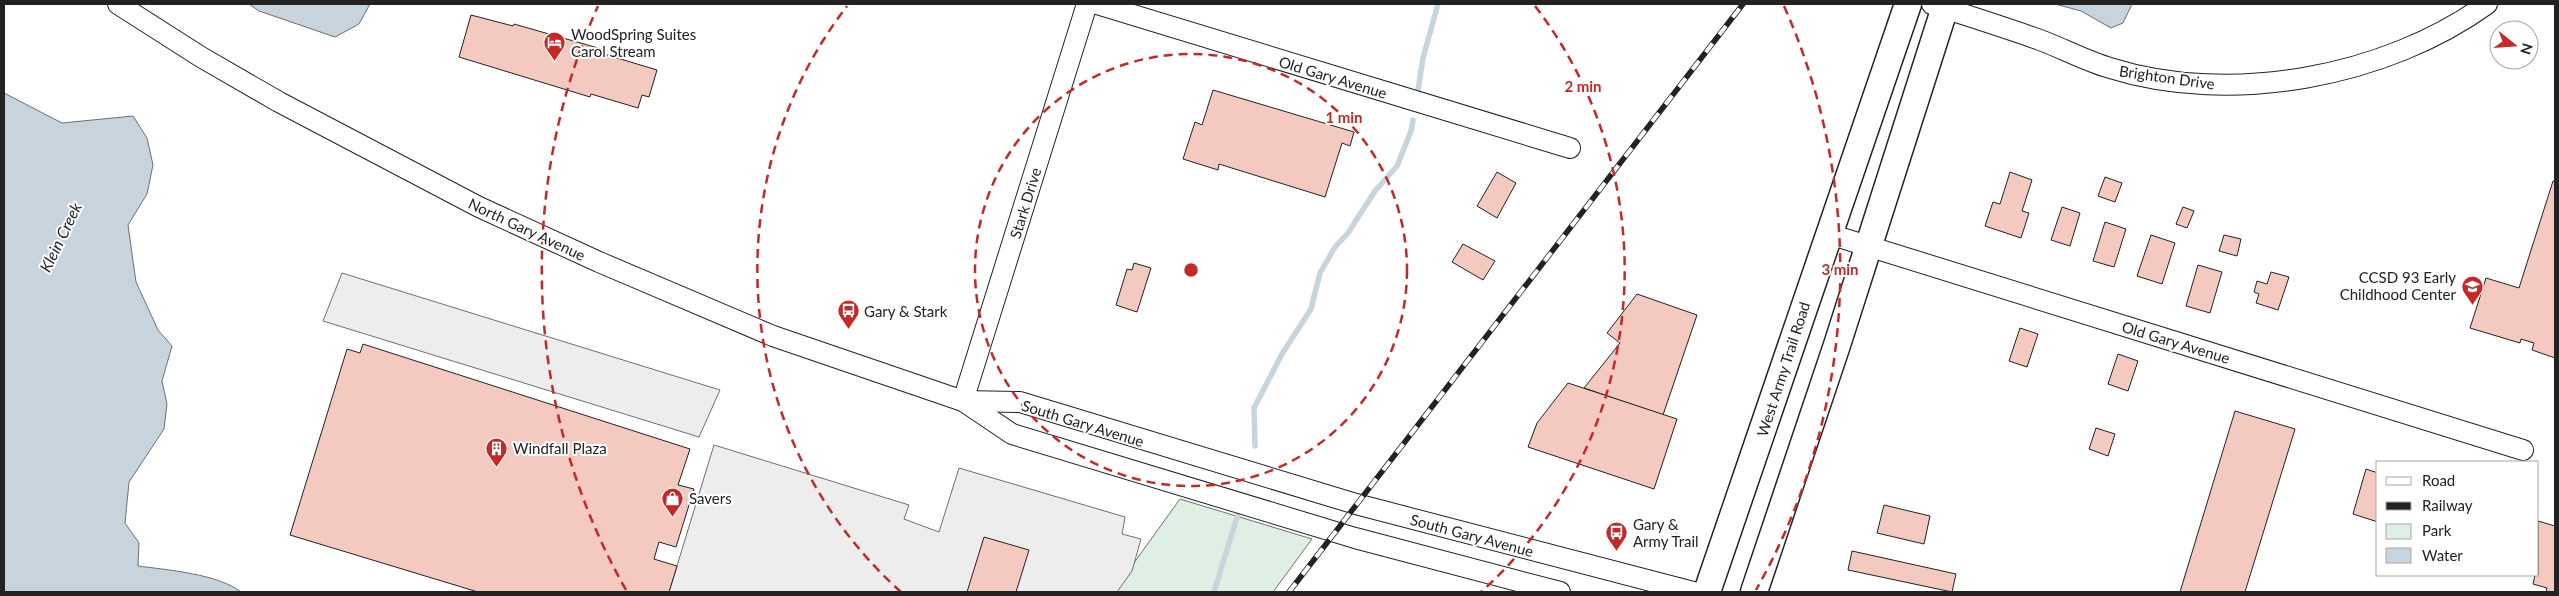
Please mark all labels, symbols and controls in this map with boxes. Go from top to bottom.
north arrow [2489,20,2539,70]
place label: WoodSpring Suites Carol Stream [571,25,696,60]
hotel icon: WoodSpring Suites Carol Stream [543,31,567,62]
text: N [2517,41,2537,57]
street label: Old Gary Avenue [1277,52,1389,102]
street label: Brighton Drive [2118,61,2216,93]
text: 2 min [1564,77,1602,95]
text: 1 min [1325,108,1363,126]
street label: Stark Drive [1006,165,1044,241]
street label: North Gary Avenue [466,194,588,264]
water label: Klein Creek [35,199,85,275]
text: 3 min [1821,260,1859,278]
centre of rings [1182,261,1200,279]
place label: CCSD 93 Early Childhood Center [2340,268,2457,303]
school or university icon: CCSD 93 Early Childhood Center [2460,274,2484,305]
bus stop icon: Gary & Stark [836,299,860,330]
street label: West Army Trail Road [1753,299,1813,439]
place label: Gary & Stark [864,302,948,320]
street label: Old Gary Avenue [2120,317,2232,367]
street label: South Gary Avenue [1020,396,1146,450]
building icon: Windfall Plaza [485,436,509,467]
place label: Windfall Plaza [513,439,607,457]
legend [2376,461,2539,576]
text: Road [2422,471,2455,489]
shop icon: Savers [661,486,685,517]
place label: Savers [689,489,732,507]
text: Railway [2422,496,2473,514]
street label: South Gary Avenue [1408,510,1536,560]
place label: Gary & Army Trail [1633,515,1699,550]
bus stop icon: Gary & Army Trail [1605,521,1629,552]
text: Park [2422,521,2452,539]
text: Water [2422,546,2463,564]

